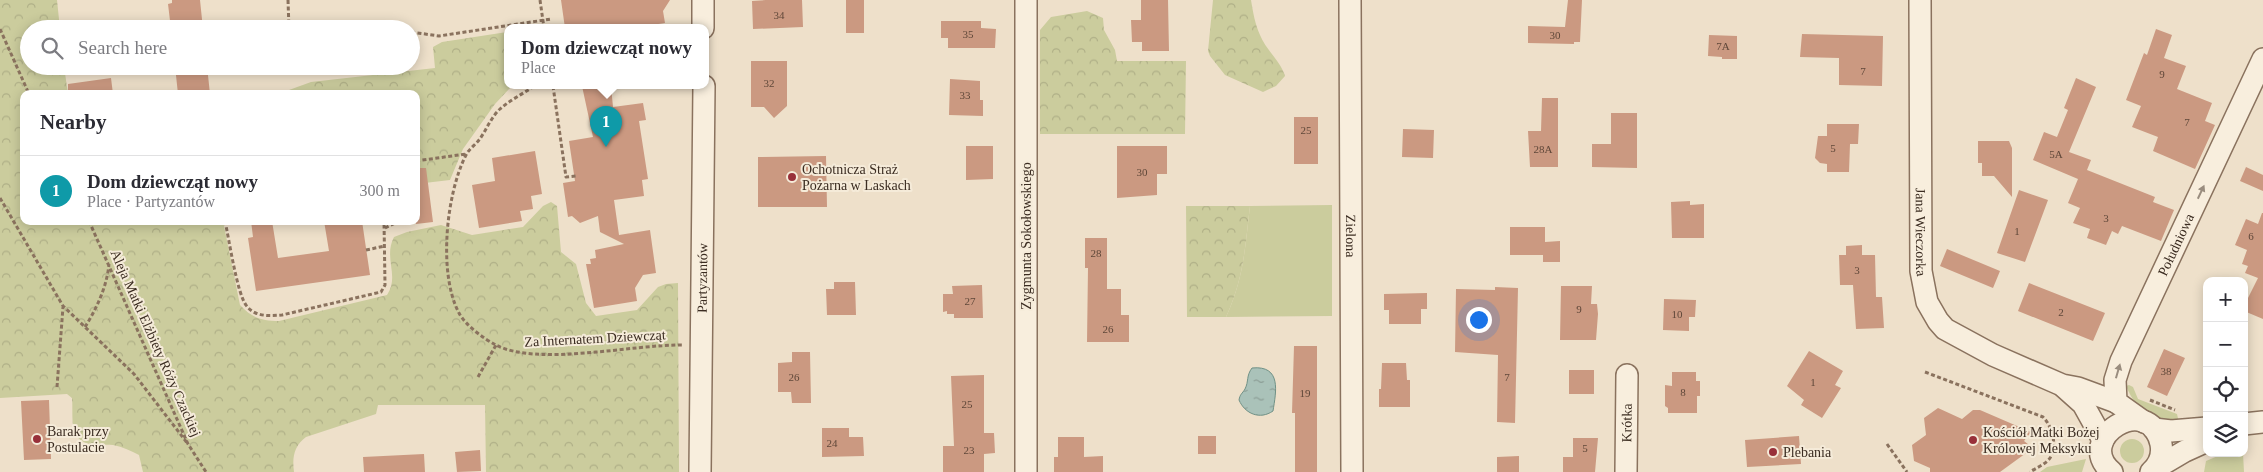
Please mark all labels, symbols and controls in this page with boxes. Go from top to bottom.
house number: 34 [774,9,785,21]
search box [20,20,420,75]
popup [504,24,709,89]
house number: 35 [963,28,974,40]
house number: 30 [1550,29,1561,41]
icon: search [38,34,66,62]
text: Search here [78,37,167,58]
text: Dom dziewcząt nowy [521,37,692,58]
house number: 7A [1716,40,1730,52]
text: Place [521,59,556,76]
house number: 7 [1860,65,1866,77]
house number: 9 [2159,68,2165,80]
house number: 32 [764,77,775,89]
house number: 33 [960,89,971,101]
pin: 1 [590,106,622,147]
text: Nearby [40,110,107,134]
house number: 7 [2184,116,2190,128]
house number: 25 [1301,124,1312,136]
house number: 5 [1830,142,1836,154]
house number: 28A [1534,143,1553,155]
house number: 5A [2049,148,2063,160]
place label: Ochotnicza Straż Pożarna w Laskach [802,162,911,193]
street label: Zygmunta Sokołowskiego [1019,162,1034,310]
house number: 30 [1137,166,1148,178]
text: Dom dziewcząt nowy [87,171,258,192]
marker: Ochotnicza Straż Pożarna w Laskach [786,171,798,183]
text: 1 [52,182,60,199]
text: 300 m [360,182,400,199]
one-way arrow [2196,184,2205,199]
street label: Jana Wieczorka [1913,188,1929,278]
text: Place · Partyzantów [87,193,215,210]
street label: Południowa [2155,211,2198,278]
house number: 3 [2103,212,2109,224]
street label: Zielona [1343,215,1358,258]
house number: 1 [2014,225,2020,237]
house number: 6 [2248,230,2254,242]
street label: Partyzantów [695,242,710,313]
street label: Aleja Matki Elżbiety Róży Czackiej [107,247,204,439]
house number: 28 [1091,247,1102,259]
house number: 3 [1854,264,1860,276]
map controls [2203,277,2248,457]
button: + [2203,277,2248,322]
house number: 27 [965,295,976,307]
house number: 9 [1576,303,1582,315]
house number: 2 [2058,306,2064,318]
your location [1466,307,1492,333]
house number: 10 [1672,308,1683,320]
button: − [2203,322,2248,367]
house number: 26 [1103,323,1114,335]
street label: Za Internatem Dziewcząt [524,327,666,350]
one-way arrow [2115,363,2123,378]
house number: 38 [2161,365,2172,377]
button: locate [2203,367,2248,412]
house number: 26 [789,371,800,383]
house number: 7 [1504,371,1510,383]
house number: 1 [1810,376,1816,388]
house number: 8 [1680,386,1686,398]
house number: 19 [1300,387,1311,399]
house number: 25 [962,398,973,410]
street label: Krótka [1619,403,1635,443]
button: layers [2203,412,2248,457]
place label: Barak przy Postulacie [47,424,109,455]
place label: Kościół Matki Bożej Królowej Meksyku [1983,425,2100,456]
marker: Barak przy Postulacie [31,433,43,445]
marker: Kościół Matki Bożej Królowej Meksyku [1967,434,1979,446]
house number: 24 [827,437,838,449]
house number: 5 [1582,442,1588,454]
house number: 23 [964,444,975,456]
place label: Plebania [1783,445,1832,460]
marker: Plebania [1767,446,1779,458]

